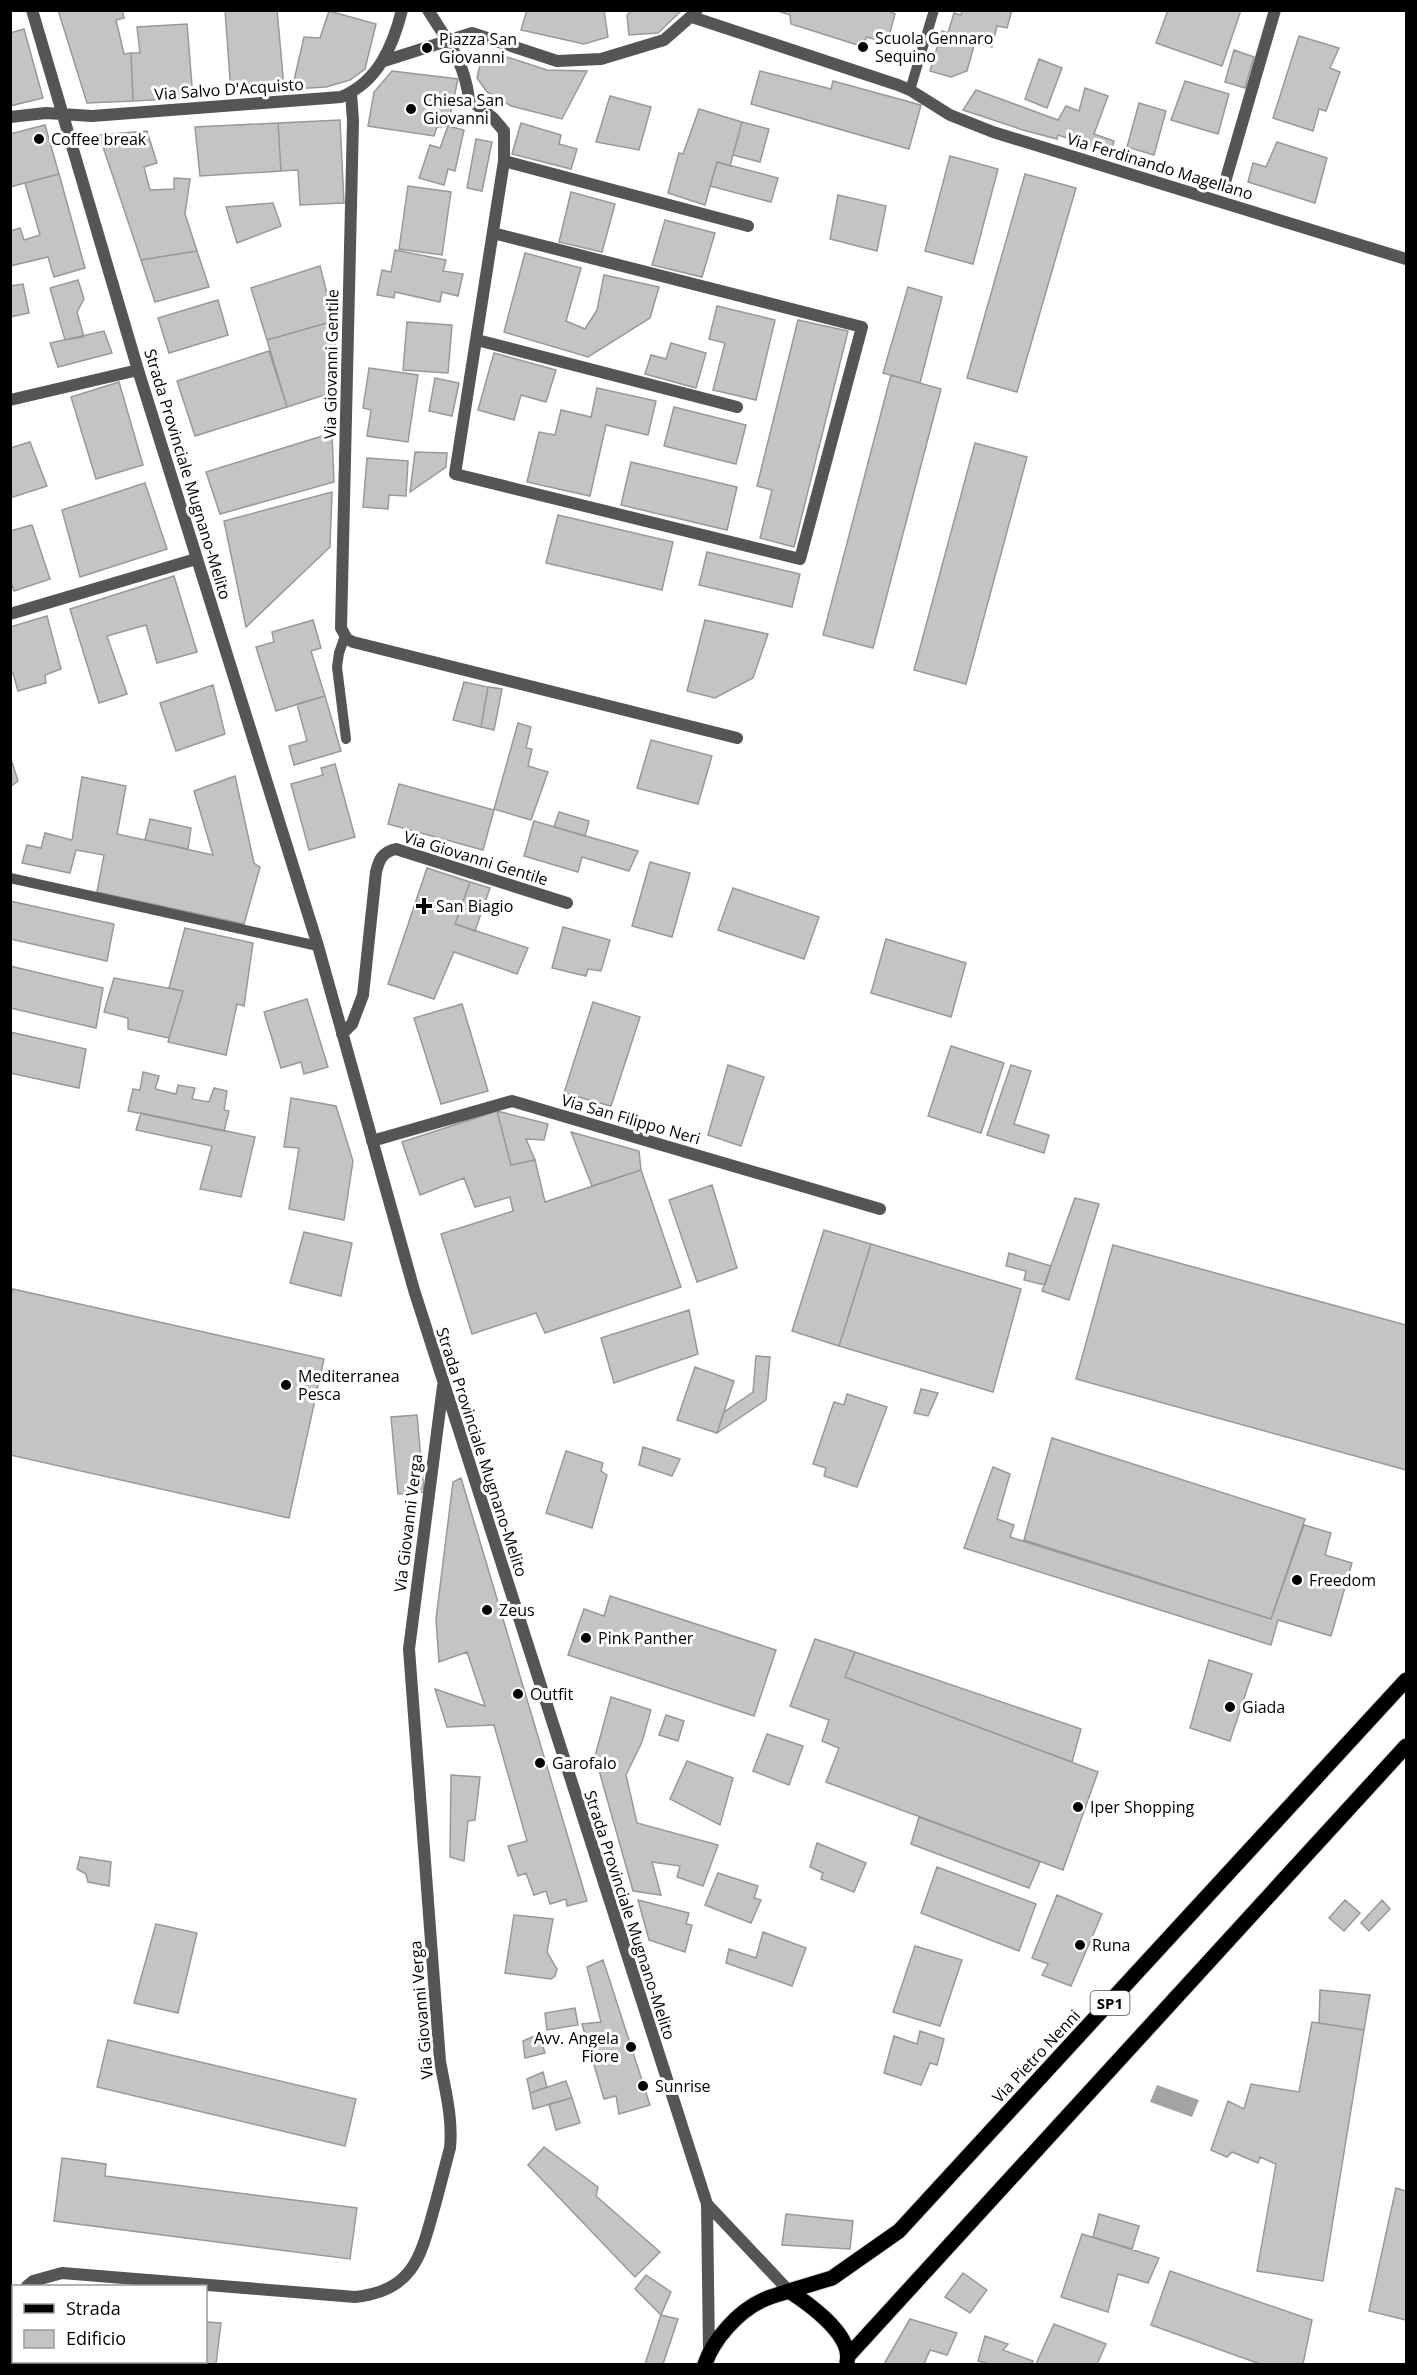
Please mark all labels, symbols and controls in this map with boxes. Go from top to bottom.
place label: Scuola Gennaro Sequino [875,27,993,67]
place label: Piazza San Giovanni [439,28,517,68]
marker: Scuola Gennaro Sequino [856,40,870,54]
marker: Piazza San Giovanni [420,41,434,55]
street label: Via Salvo D'Acquisto [154,73,304,105]
place label: Chiesa San Giovanni [423,89,504,129]
marker: Chiesa San Giovanni [404,102,418,116]
street label: Via Ferdinando Magellano [1064,127,1256,205]
place label: Coffee break [51,128,147,150]
marker: Coffee break [32,132,46,146]
street label: Via Giovanni Gentile [319,289,343,439]
street label: Strada Provinciale Mugnano-Melito [139,346,237,602]
street label: Via Giovanni Gentile [401,826,551,890]
place label: San Biagio [436,895,513,917]
marker: San Biagio [417,899,431,913]
street label: Via San Filippo Neri [559,1089,703,1149]
street label: Strada Provinciale Mugnano-Melito [431,1324,533,1580]
place label: Mediterranea Pesca [298,1365,400,1405]
marker: Mediterranea Pesca [279,1378,293,1392]
street label: Via Giovanni Verga [389,1453,427,1593]
place label: Freedom [1309,1569,1376,1591]
marker: Freedom [1290,1573,1304,1587]
place label: Zeus [499,1599,535,1621]
marker: Zeus [480,1603,494,1617]
place label: Pink Panther [598,1627,694,1649]
marker: Pink Panther [579,1631,593,1645]
place label: Outfit [530,1683,573,1705]
marker: Outfit [511,1687,525,1701]
place label: Giada [1242,1696,1285,1718]
marker: Giada [1223,1700,1237,1714]
place label: Garofalo [552,1752,617,1774]
marker: Garofalo [533,1756,547,1770]
street label: Strada Provinciale Mugnano-Melito [579,1787,681,2043]
place label: Iper Shopping [1090,1796,1195,1818]
marker: Iper Shopping [1071,1800,1085,1814]
place label: Runa [1092,1934,1130,1956]
marker: Runa [1073,1938,1087,1952]
street label: Via Giovanni Verga [404,1940,438,2080]
road number: SP1 [1090,1991,1130,2015]
street label: Via Pietro Nenni [987,2005,1085,2107]
place label: Avv. Angela Fiore [534,2027,619,2067]
marker: Avv. Angela Fiore [624,2040,638,2054]
place label: Sunrise [655,2075,711,2097]
marker: Sunrise [636,2079,650,2093]
legend [12,2285,207,2363]
text: Strada [66,2296,121,2320]
text: Edificio [66,2326,126,2350]

